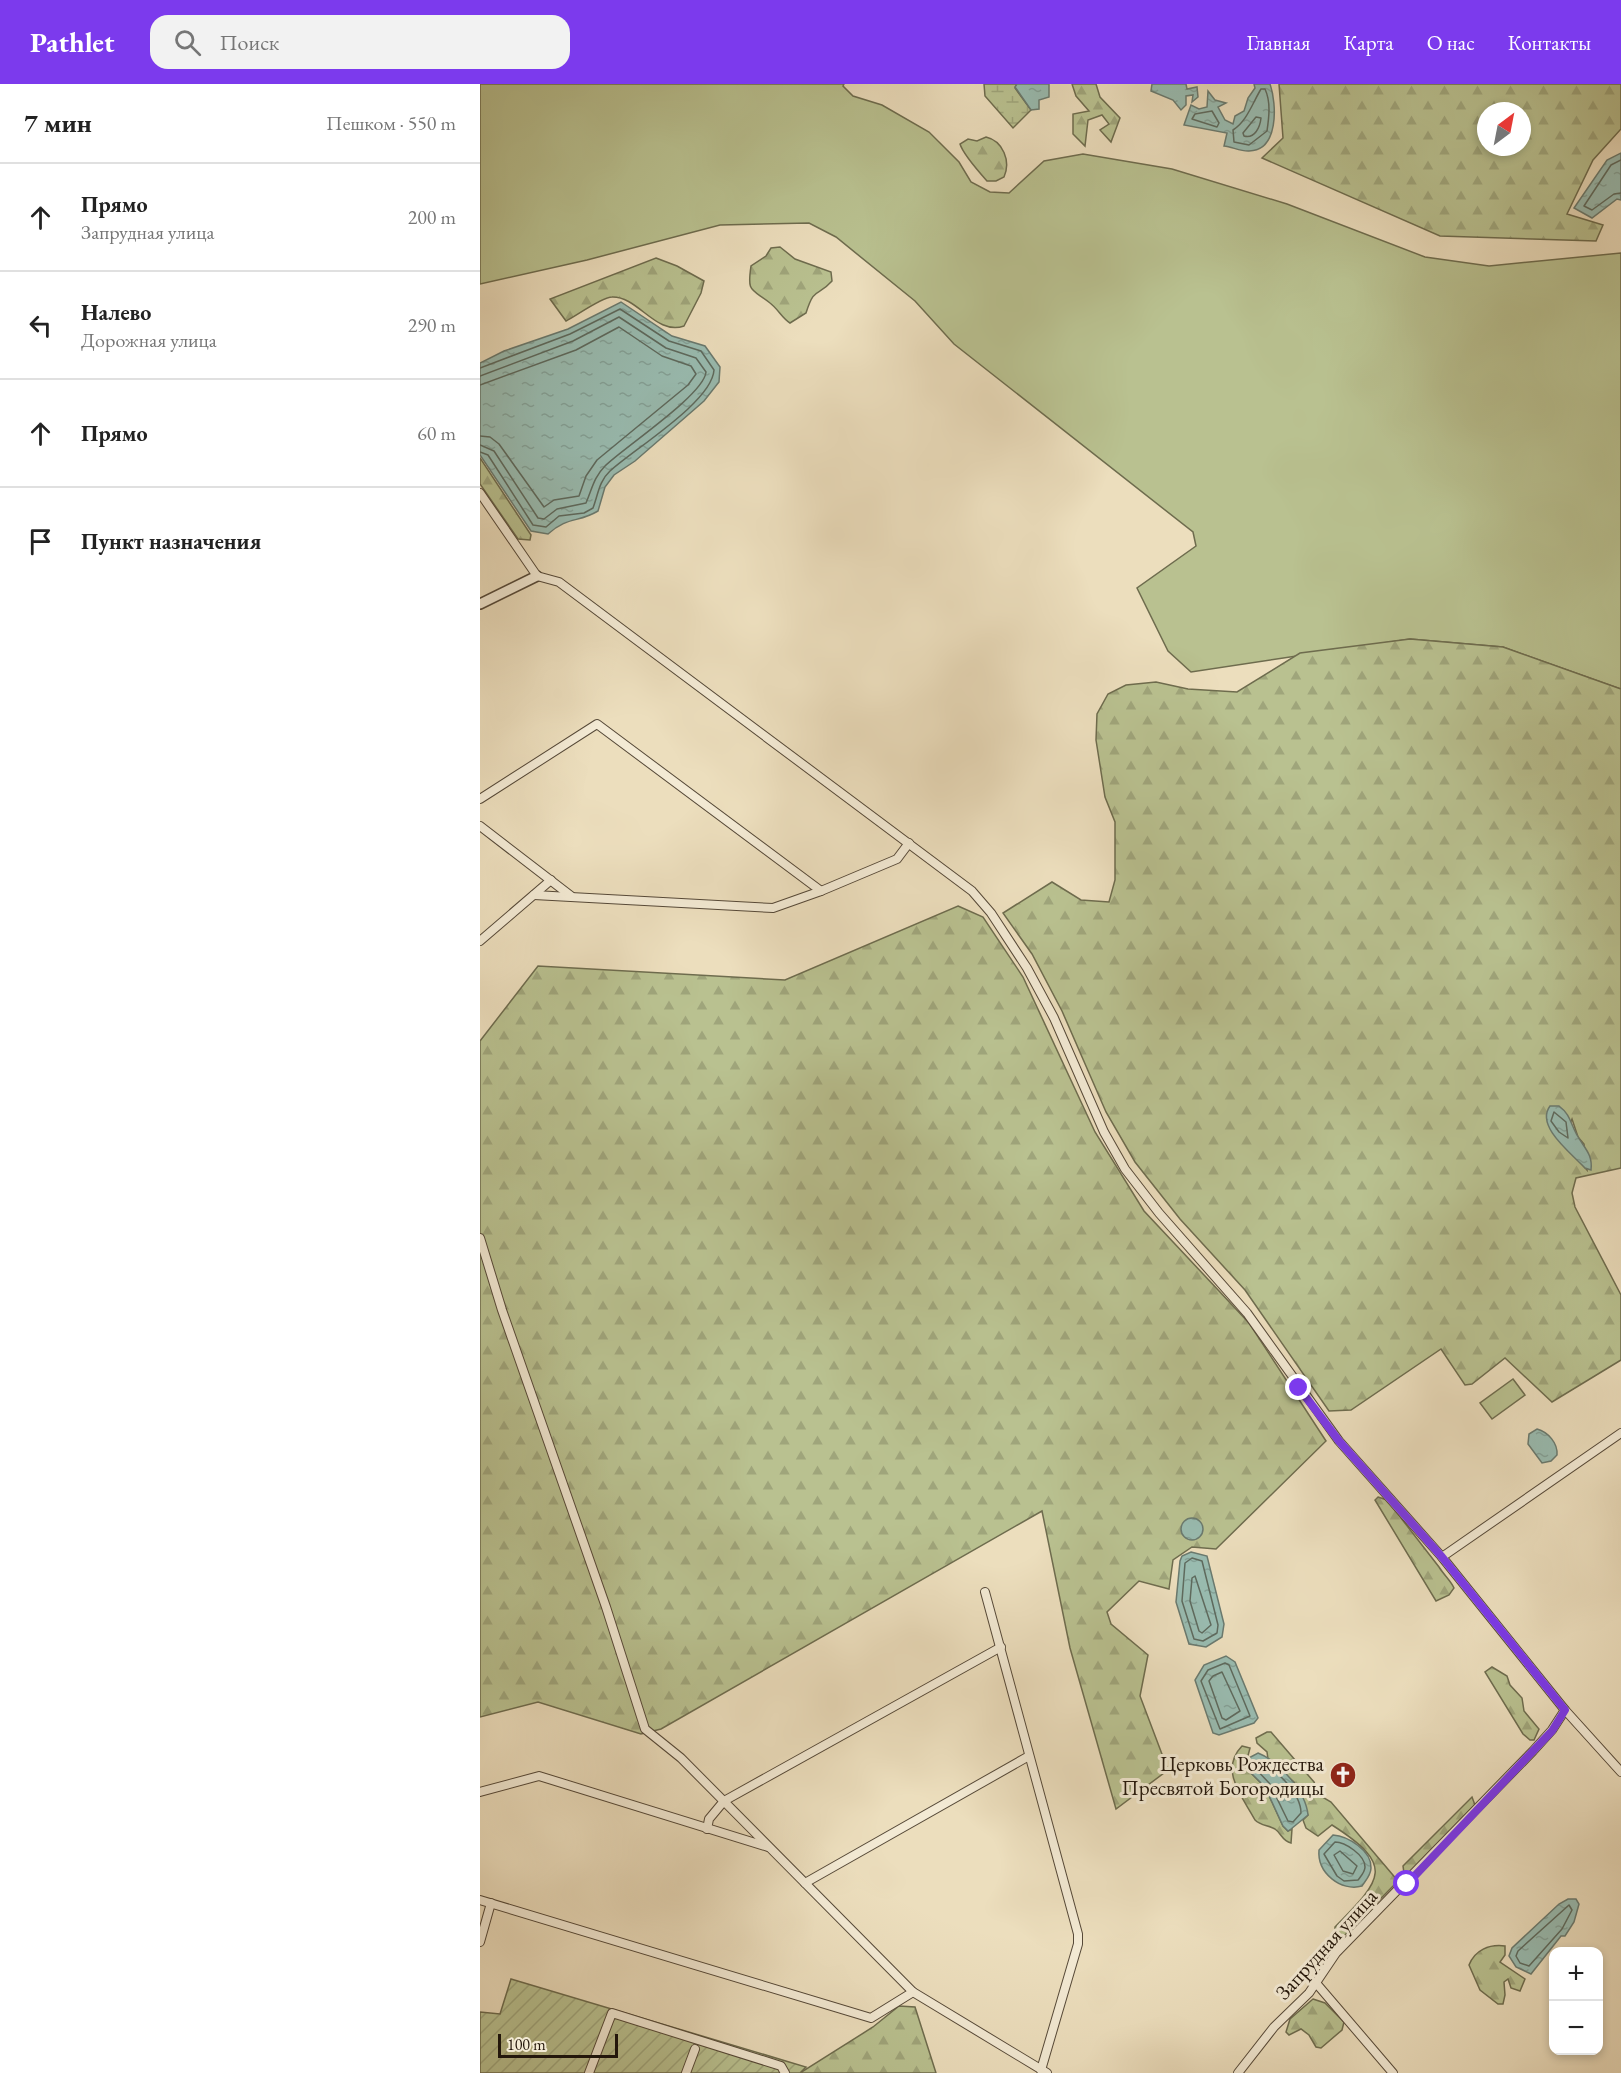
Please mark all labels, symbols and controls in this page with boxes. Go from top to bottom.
search box [150,15,570,69]
text: Pathlet [30,24,114,60]
icon: search [171,26,204,59]
text: Поиск [219,28,279,57]
text: Главная [1246,29,1310,56]
text: Карта [1343,29,1394,56]
text: О нас [1427,29,1475,56]
text: Контакты [1508,29,1591,56]
north arrow [1477,102,1531,156]
text: 7 мин [24,106,92,140]
text: Пешком · 550 m [326,110,456,136]
text: Прямо [81,190,148,219]
icon: ahead [24,201,57,234]
text: 200 m [408,204,456,230]
text: Запрудная улица [81,219,215,245]
text: Налево [81,298,151,327]
icon: left [24,309,57,342]
text: 290 m [408,312,456,338]
text: Дорожная улица [81,327,217,353]
icon: ahead [24,417,57,450]
text: Прямо [81,419,148,448]
text: 60 m [417,420,456,446]
icon: arrive [24,525,57,558]
text: Пункт назначения [81,527,261,556]
route end [1285,1374,1311,1400]
place label: Церковь Рождества Пресвятой Богородицы [1121,1750,1325,1801]
church icon: Церковь Рождества Пресвятой Богородицы [1328,1760,1358,1790]
route start [1393,1870,1419,1896]
street label: Запрудная улица [1269,1882,1383,2005]
map controls [1549,1947,1603,2055]
button: + [1549,1947,1603,2001]
button: − [1549,2001,1603,2055]
scale bar [498,2031,618,2058]
text: 100 m [507,2034,546,2055]

